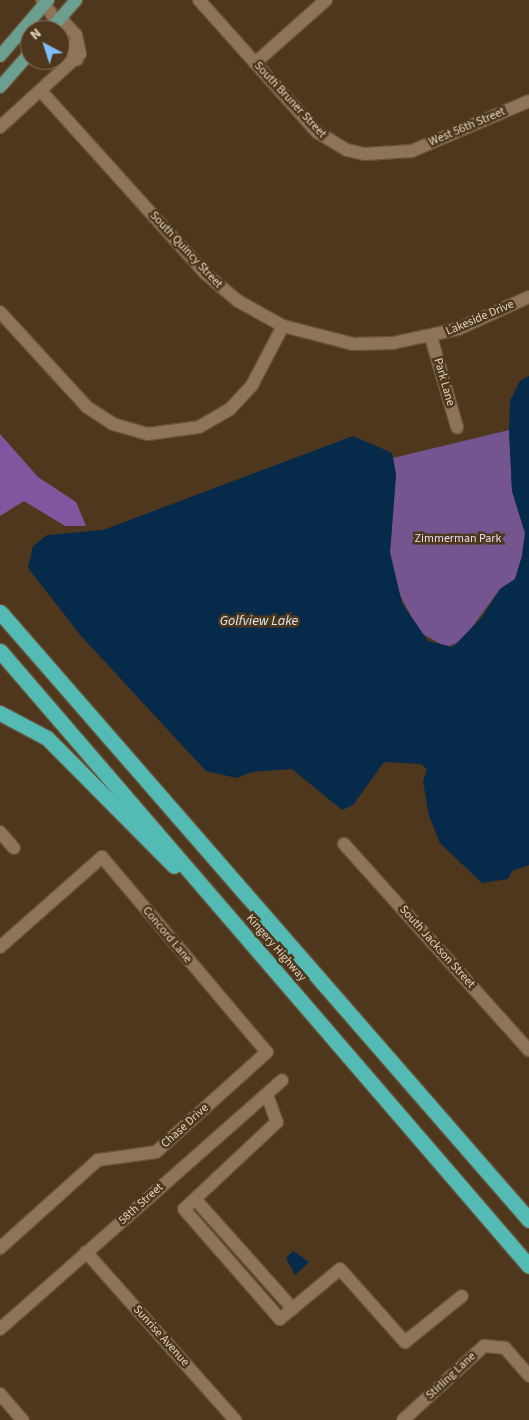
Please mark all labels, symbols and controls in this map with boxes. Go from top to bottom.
north arrow [20,20,70,70]
text: N [26,24,46,45]
street label: South Bruner Street [251,59,329,141]
street label: West 56th Street [427,104,507,150]
street label: South Quincy Street [147,209,225,291]
street label: Lakeside Drive [444,297,516,339]
street label: Park Lane [430,356,458,408]
park label: Zimmerman Park [415,532,501,546]
water label: Golfview Lake [220,613,298,629]
street label: South Jackson Street [396,903,478,991]
street label: Concord Lane [139,904,195,966]
street label: Kingery Highway [243,911,309,985]
street label: Chase Drive [158,1101,212,1151]
street label: 58th Street [116,1180,166,1228]
street label: Sunrise Avenue [130,1303,192,1369]
street label: Stirling Lane [423,1349,479,1403]

